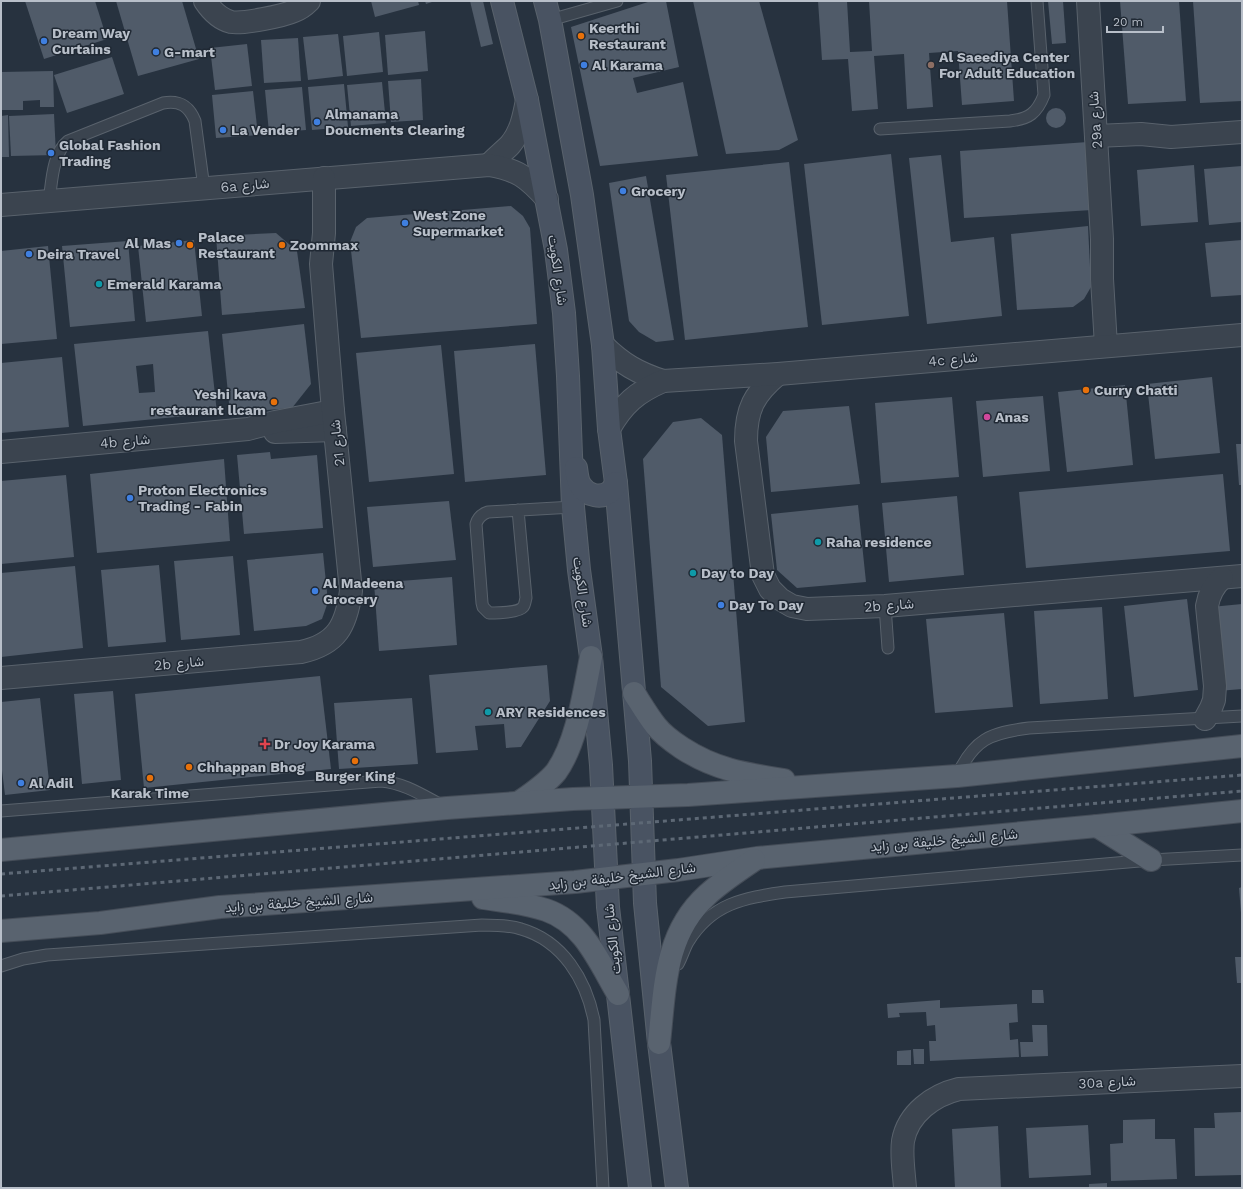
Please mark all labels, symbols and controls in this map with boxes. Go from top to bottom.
scale bar [1107,8,1163,34]
text: 20 m [1113,15,1143,29]
place label: Keerthi Restaurant [589,20,666,52]
place label: Dream Way Curtains [52,25,130,57]
marker: Keerthi Restaurant [576,31,586,41]
marker: Dream Way Curtains [39,36,49,46]
place label: G-mart [164,44,215,60]
marker: G-mart [151,47,161,57]
place label: Al Saeediya Center For Adult Education [939,49,1075,81]
place label: Al Karama [592,57,664,73]
marker: Al Karama [579,60,589,70]
marker: Al Saeediya Center For Adult Education [926,60,936,70]
street label: 29a شارع [1085,91,1108,149]
place label: Almanama Doucments Clearing [325,106,465,138]
marker: Almanama Doucments Clearing [312,117,322,127]
place label: La Vender [231,122,299,138]
marker: La Vender [218,125,228,135]
place label: Global Fashion Trading [59,137,161,169]
marker: Global Fashion Trading [46,148,56,158]
street label: 6a شارع [220,175,270,198]
place label: Grocery [631,183,686,199]
marker: Grocery [618,186,628,196]
place label: West Zone Supermarket [413,207,503,239]
marker: West Zone Supermarket [400,218,410,228]
place label: Palace Restaurant [198,229,275,261]
street label: شارع الكويت [542,234,571,307]
place label: Al Mas [125,235,172,251]
place label: Zoommax [290,237,359,253]
marker: Al Mas [174,238,184,248]
marker: Palace Restaurant [185,240,195,250]
marker: Zoommax [277,240,287,250]
place label: Deira Travel [37,246,120,262]
marker: Deira Travel [24,249,34,259]
place label: Emerald Karama [107,276,222,292]
marker: Emerald Karama [94,279,104,289]
street label: 4c شارع [928,349,979,372]
place label: Curry Chatti [1094,382,1178,398]
marker: Curry Chatti [1081,385,1091,395]
place label: Yeshi kava restaurant llcam [150,386,267,418]
marker: Yeshi kava restaurant llcam [269,397,279,407]
place label: Anas [995,409,1029,425]
marker: Anas [982,412,992,422]
street label: شارع 21 [327,419,350,467]
street label: 4b شارع [99,431,151,454]
place label: Proton Electronics Trading - Fabin [138,482,267,514]
marker: Proton Electronics Trading - Fabin [125,493,135,503]
place label: Raha residence [826,534,932,550]
marker: Raha residence [813,537,823,547]
street label: شارع الكويت [567,556,596,629]
place label: Day to Day [701,565,774,581]
marker: Day to Day [688,568,698,578]
place label: Al Madeena Grocery [323,575,404,607]
marker: Al Madeena Grocery [310,586,320,596]
street label: 2b شارع [864,595,915,618]
place label: Day To Day [729,597,804,613]
marker: Day To Day [716,600,726,610]
street label: 2b شارع [153,653,205,676]
place label: ARY Residences [496,704,606,720]
marker: ARY Residences [483,707,493,717]
place label: Dr Joy Karama [274,736,376,752]
marker: Dr Joy Karama [259,738,271,750]
marker: Burger King [350,756,360,766]
place label: Chhappan Bhog [197,759,305,775]
marker: Chhappan Bhog [184,762,194,772]
place label: Burger King [315,768,395,784]
marker: Karak Time [145,773,155,783]
place label: Al Adil [29,775,74,791]
marker: Al Adil [16,778,26,788]
place label: Karak Time [111,785,189,801]
street label: شارع الشيخ خليفة بن زايد [870,826,1019,857]
street label: شارع الشيخ خليفة بن زايد [548,859,697,896]
street label: شارع الشيخ خليفة بن زايد [225,889,374,918]
street label: شارع الكويت [600,903,627,975]
street label: 30a شارع [1078,1073,1136,1094]

